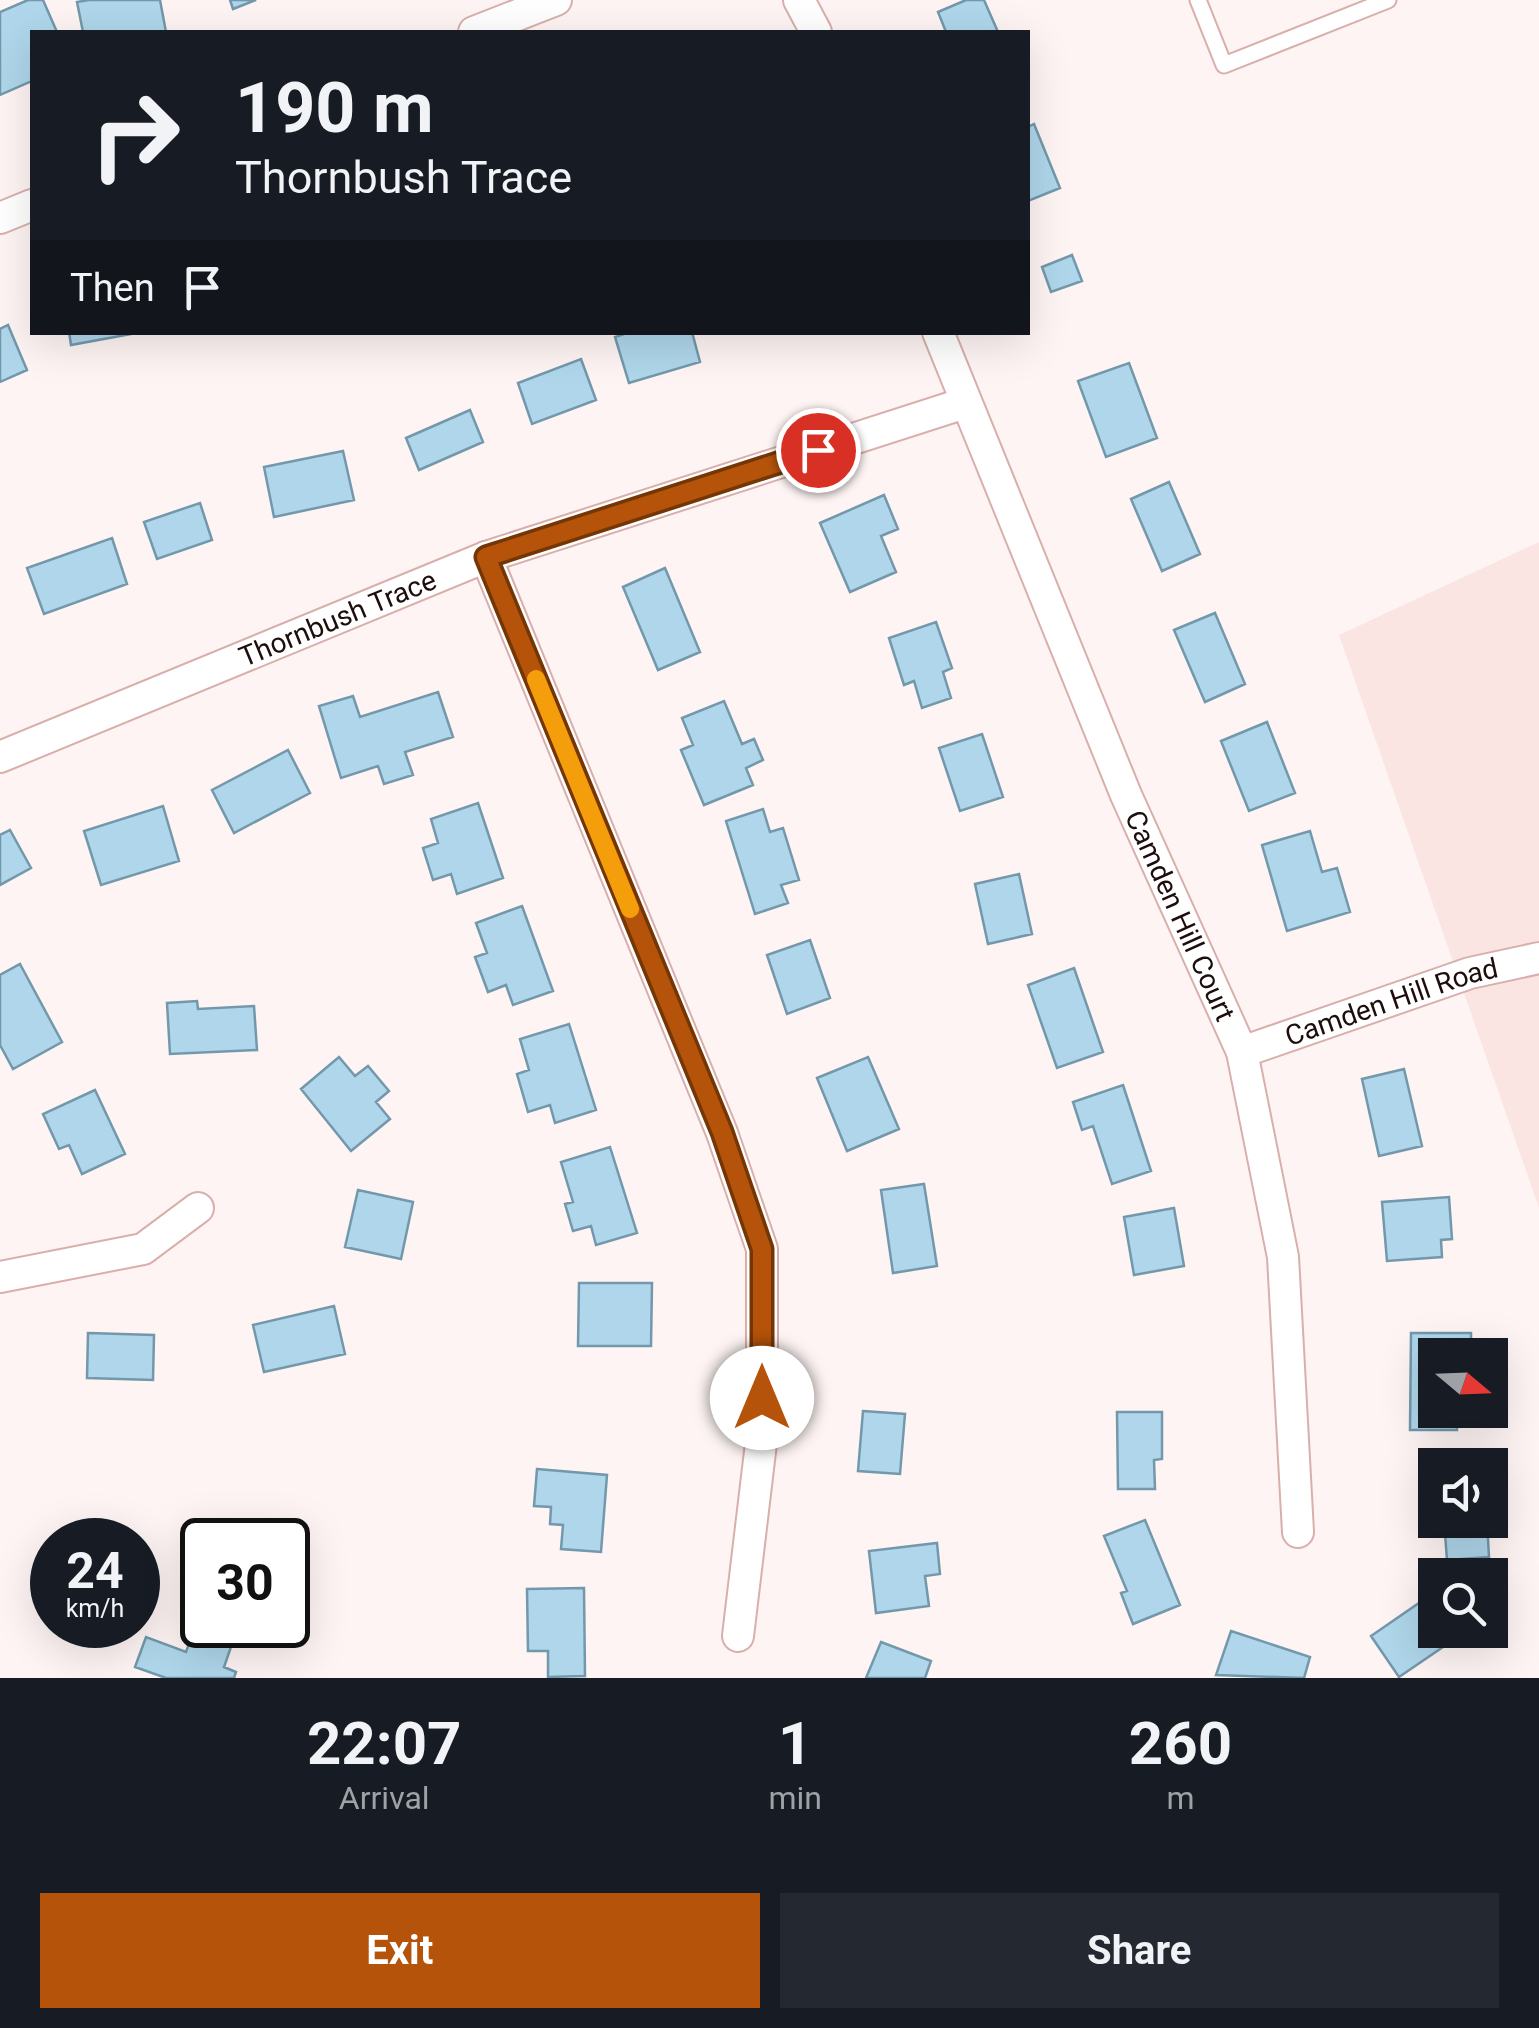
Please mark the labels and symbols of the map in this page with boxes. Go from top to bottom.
pin [776,408,861,493]
street label: Thornbush Trace [234,563,441,674]
street label: Camden Hill Court [1118,805,1242,1026]
street label: Camden Hill Road [1281,951,1501,1053]
north arrow [1418,1338,1508,1428]
position arrow [710,1346,814,1450]
speed limit sign: 30 [180,1518,310,1648]

